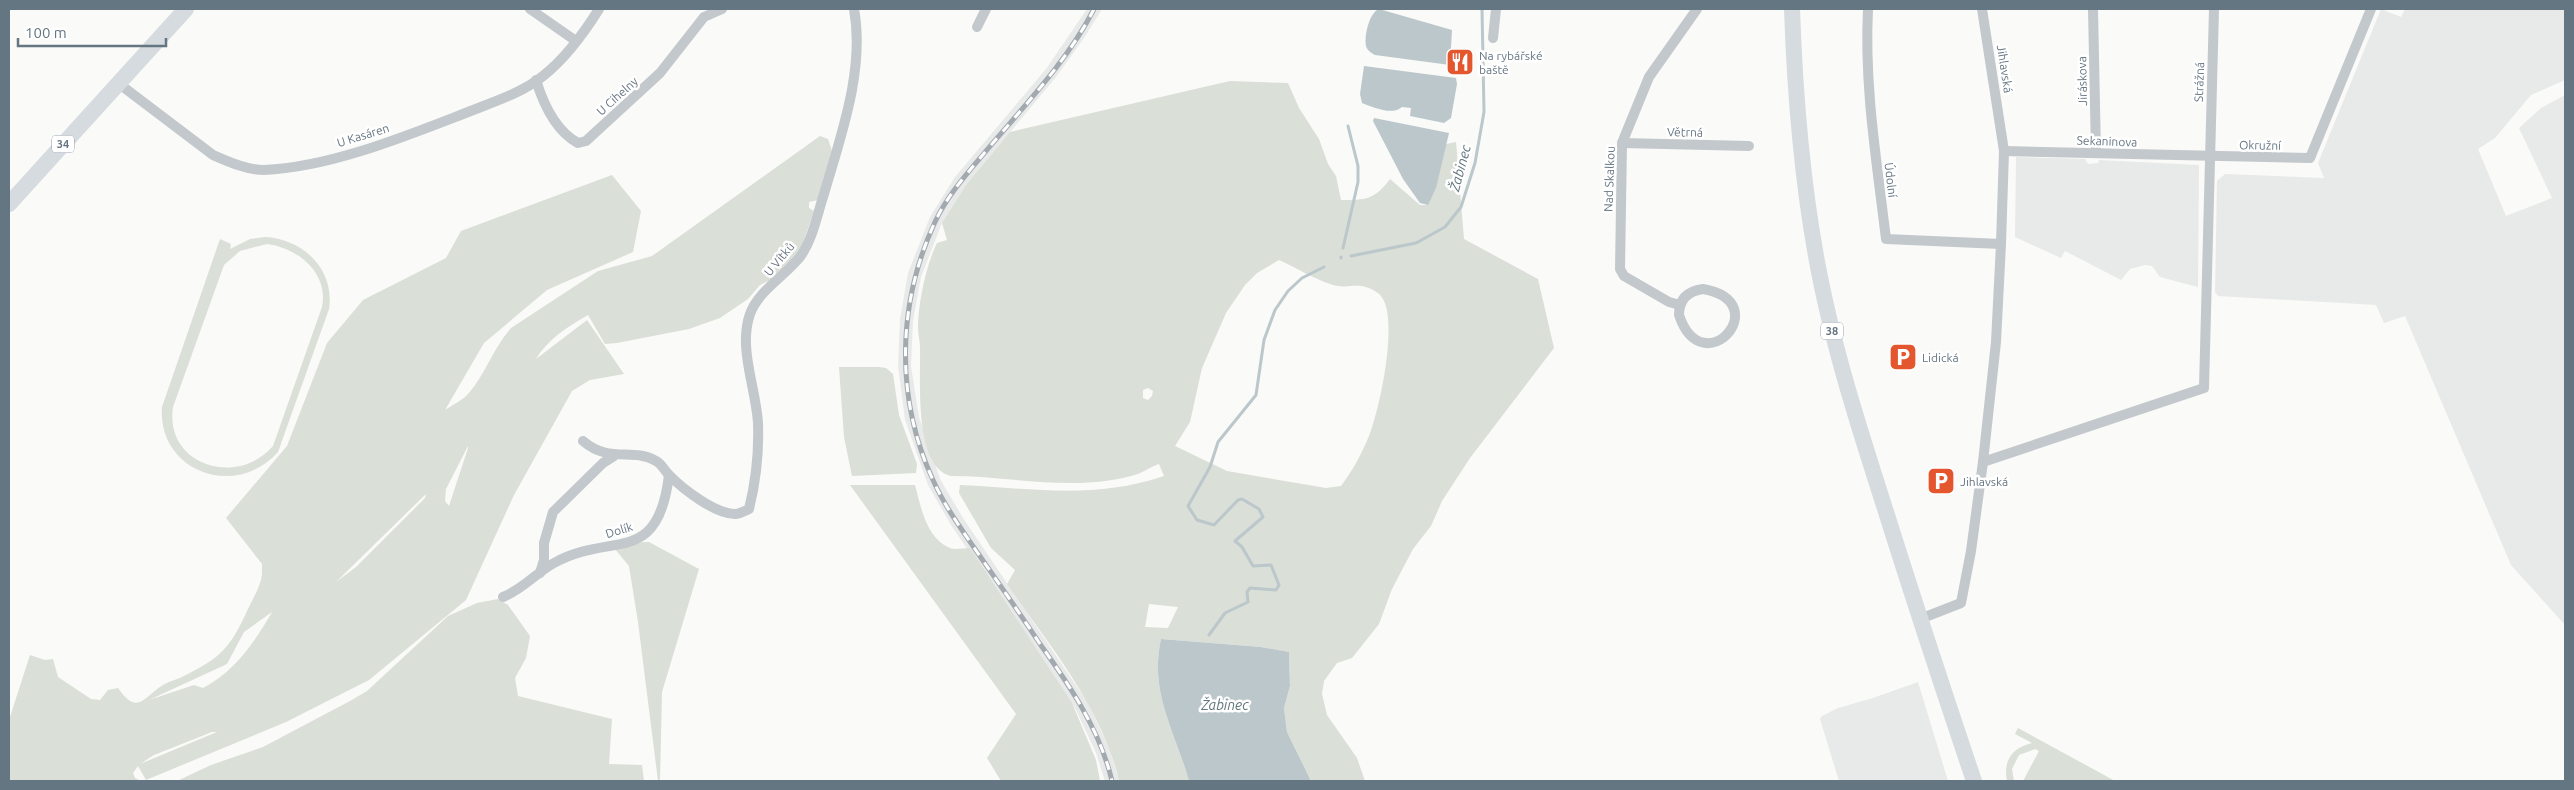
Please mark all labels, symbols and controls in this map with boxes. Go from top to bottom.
scale bar [18,15,165,47]
text: 100 m [25,24,67,41]
street label: Jihlavská [1995,44,2015,94]
restaurant icon: Na rybářské baště [1445,47,1475,77]
place label: Na rybářské baště [1479,49,1543,76]
street label: Jiráskova [2075,56,2089,106]
street label: Strážná [2192,62,2206,102]
street label: U Cihelny [594,74,640,118]
street label: U Kasáren [335,121,391,149]
street label: Větrná [1667,125,1703,139]
street label: Sekaninova [2076,133,2138,149]
road number: 34 [52,136,74,152]
street label: Okružní [2239,138,2282,152]
water label: Žabinec [1445,142,1474,194]
street label: Nad Skalkou [1601,146,1617,212]
street label: Údolní [1882,162,1900,199]
street label: U Vítků [761,240,797,278]
road number: 38 [1821,322,1843,340]
parking icon: Lidická [1888,342,1918,372]
place label: Lidická [1922,351,1959,364]
parking icon: Jihlavská [1926,466,1956,496]
place label: Jihlavská [1960,475,2008,488]
street label: Dolík [604,520,634,540]
water label: Žabinec [1200,696,1249,713]

